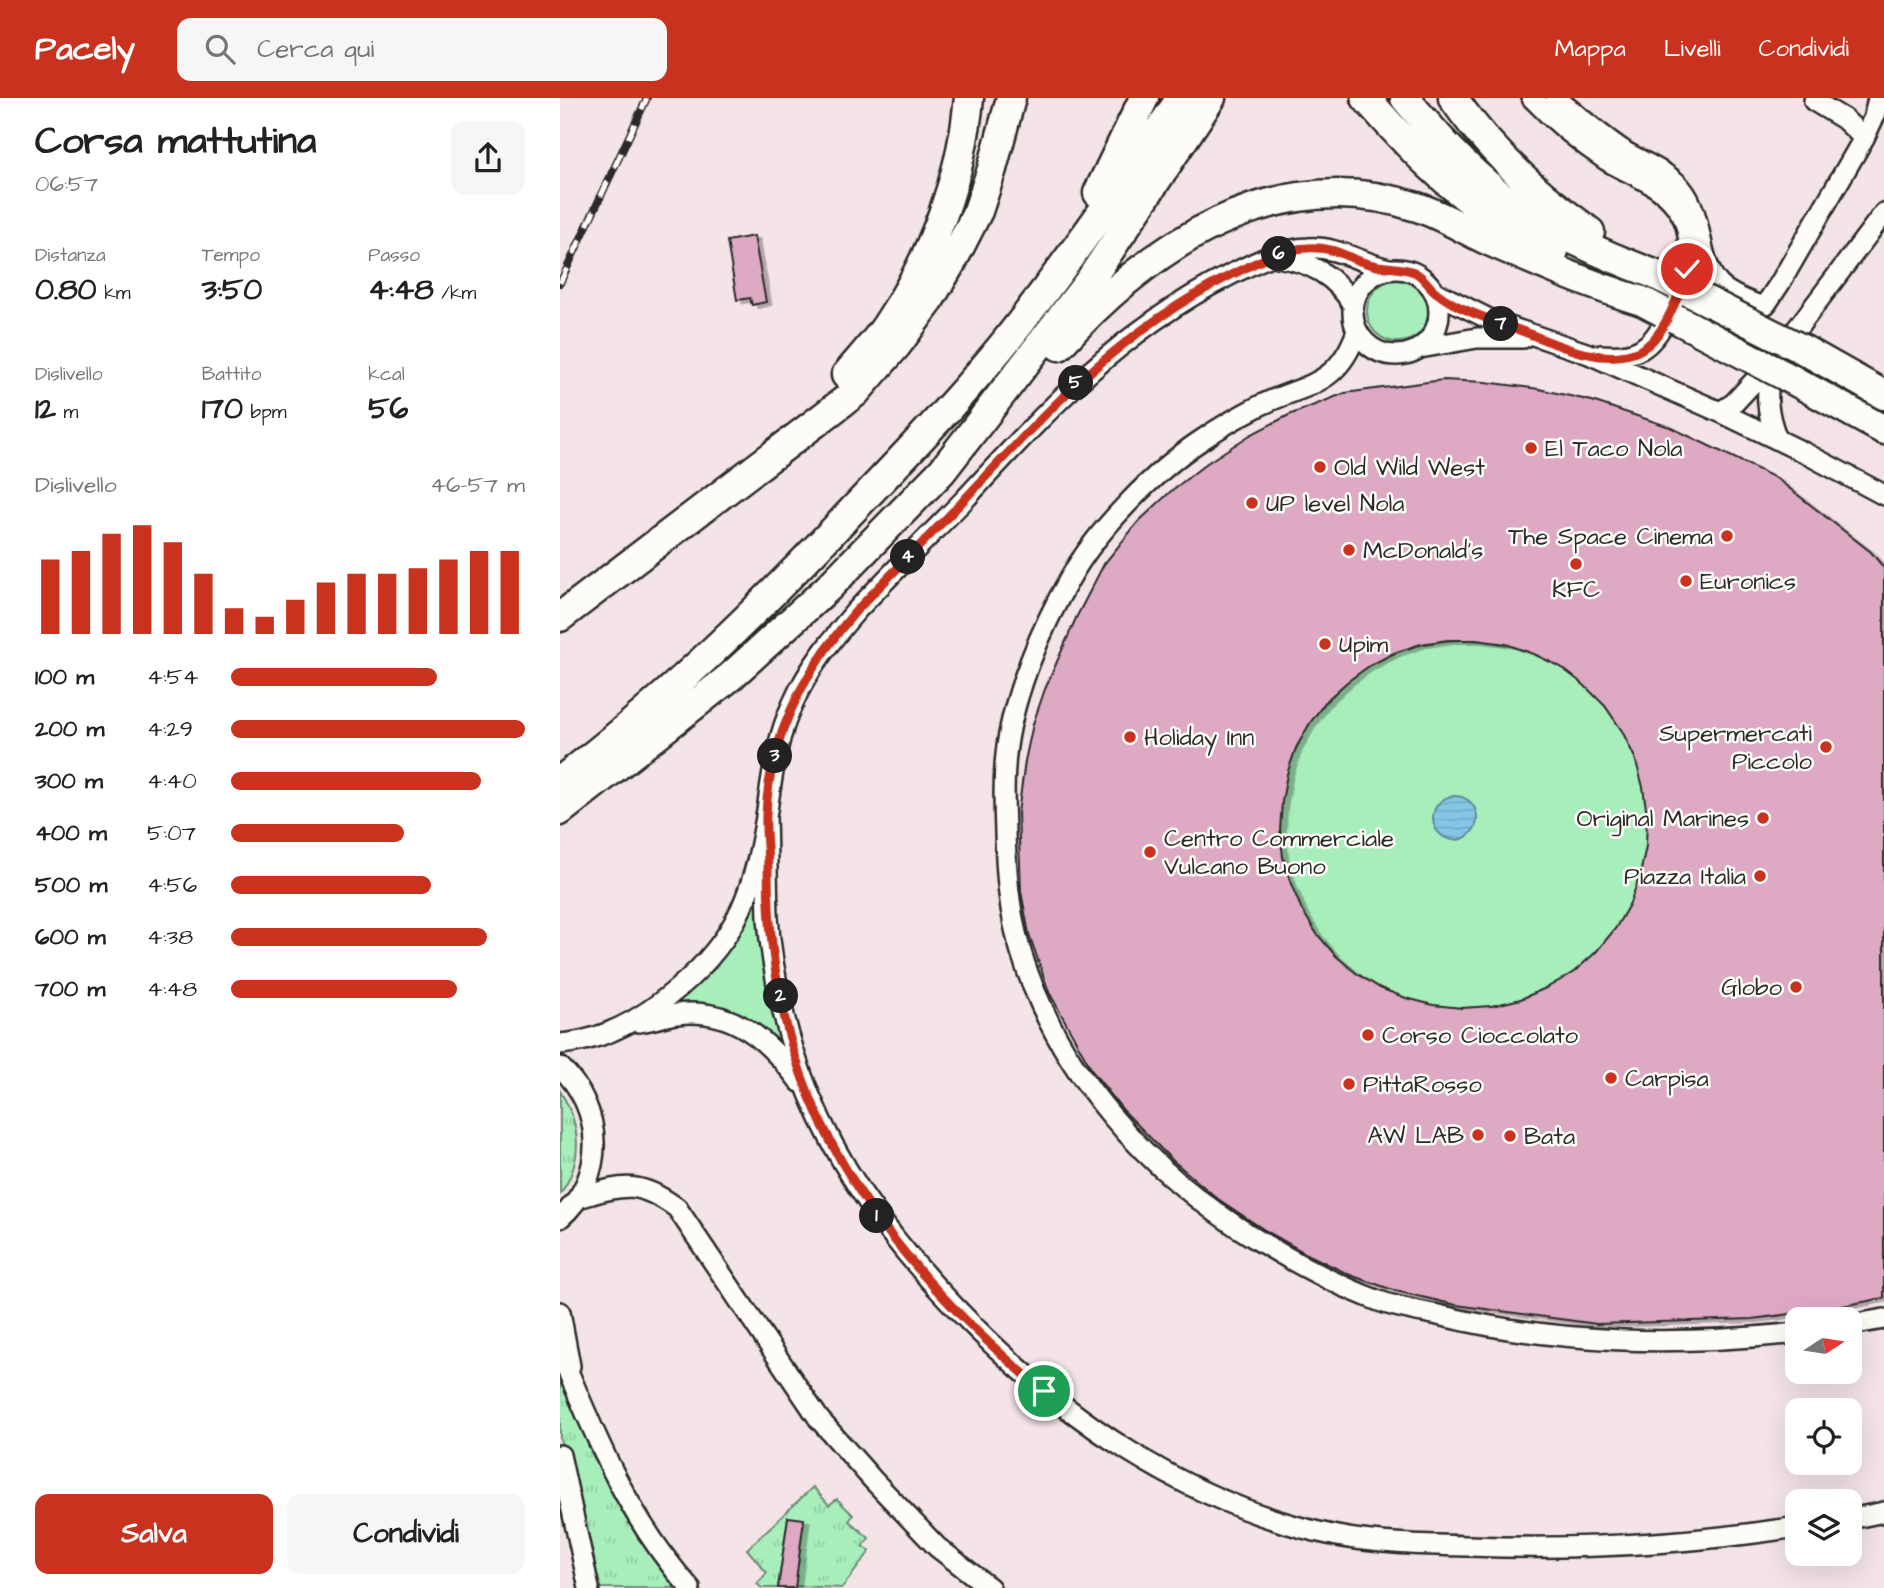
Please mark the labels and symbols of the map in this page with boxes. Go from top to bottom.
pin: 6 [1262,236,1296,272]
pin [1657,239,1717,299]
pin: 7 [1483,306,1518,342]
pin: 5 [1058,366,1094,400]
place label: El Taco Nola [1545,432,1683,466]
marker: El Taco Nola [1523,440,1539,456]
place label: Old Wild West [1334,451,1485,485]
marker: Old Wild West [1312,459,1328,475]
place label: UP level Nola [1266,487,1405,521]
marker: UP level Nola [1244,495,1260,511]
place label: The Space Cinema [1508,520,1713,554]
marker: The Space Cinema [1719,528,1735,544]
place label: McDonald's [1363,534,1483,568]
pin: 4 [890,540,926,574]
marker: McDonald's [1341,542,1357,558]
marker: KFC [1568,556,1584,572]
place label: Euronics [1700,565,1796,599]
place label: KFC [1552,573,1600,607]
marker: Euronics [1678,573,1694,589]
place label: Upim [1339,628,1388,662]
marker: Upim [1317,636,1333,652]
place label: Supermercati Piccolo [1659,717,1812,779]
place label: Holiday Inn [1144,721,1254,756]
marker: Holiday Inn [1122,729,1138,745]
pin: 3 [758,738,792,774]
marker: Supermercati Piccolo [1818,739,1834,755]
place label: Original Marines [1576,802,1749,837]
marker: Original Marines [1755,810,1771,826]
place label: Centro Commerciale Vulcano Buono [1164,822,1394,884]
marker: Centro Commerciale Vulcano Buono [1142,844,1158,860]
place label: Piazza Italia [1624,860,1746,894]
marker: Piazza Italia [1752,868,1768,884]
place label: Globo [1721,971,1782,1005]
pin: 2 [764,978,798,1014]
marker: Globo [1788,979,1804,995]
place label: Corso Cioccolato [1382,1019,1579,1053]
marker: Corso Cioccolato [1360,1027,1376,1043]
place label: Carpisa [1625,1062,1709,1096]
place label: PittaRosso [1363,1068,1482,1102]
marker: Carpisa [1603,1070,1619,1086]
marker: PittaRosso [1341,1076,1357,1092]
place label: AW LAB [1367,1119,1464,1153]
place label: Bata [1524,1120,1575,1154]
marker: AW LAB [1470,1127,1486,1143]
marker: Bata [1502,1128,1518,1144]
pin: 1 [860,1198,894,1234]
north arrow [1785,1307,1862,1384]
pin [1014,1361,1074,1421]

